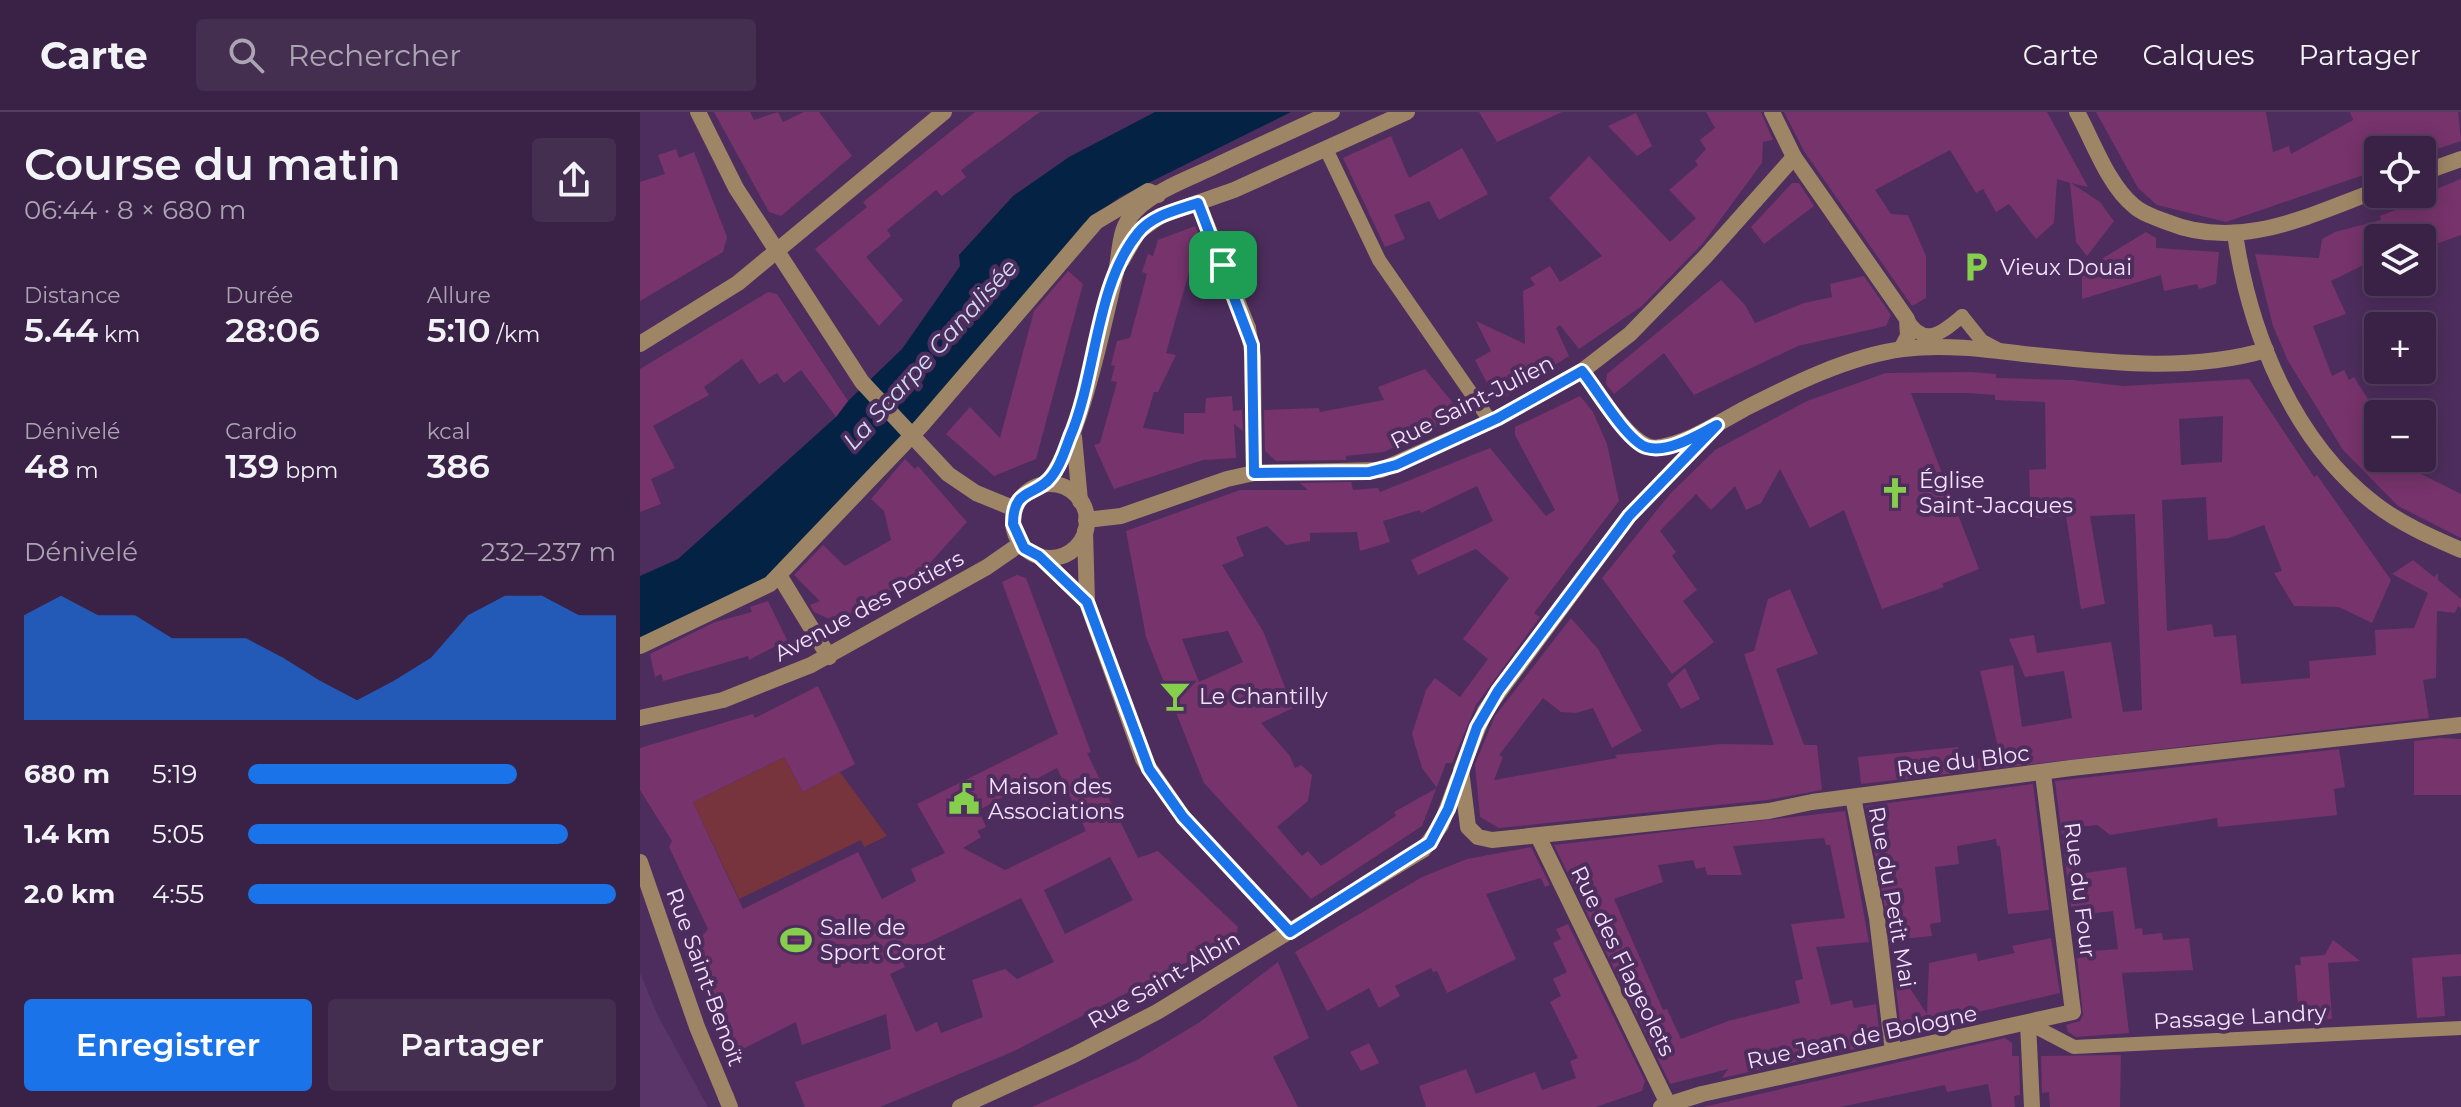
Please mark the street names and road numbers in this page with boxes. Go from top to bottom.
street label: Rue Saint-Julien [1386,349,1558,455]
street label: Avenue des Potiers [770,545,968,667]
street label: Rue du Bloc [1895,739,2031,783]
street label: Rue du Petit Mai [1863,804,1921,990]
street label: Rue du Four [2058,821,2102,959]
street label: Rue des Flageolets [1565,861,1681,1061]
street label: Rue Saint-Benoït [660,884,750,1070]
street label: Rue Saint-Albin [1083,926,1245,1034]
street label: Rue Jean de Bologne [1744,999,1980,1075]
street label: Passage Landry [2153,999,2327,1035]

